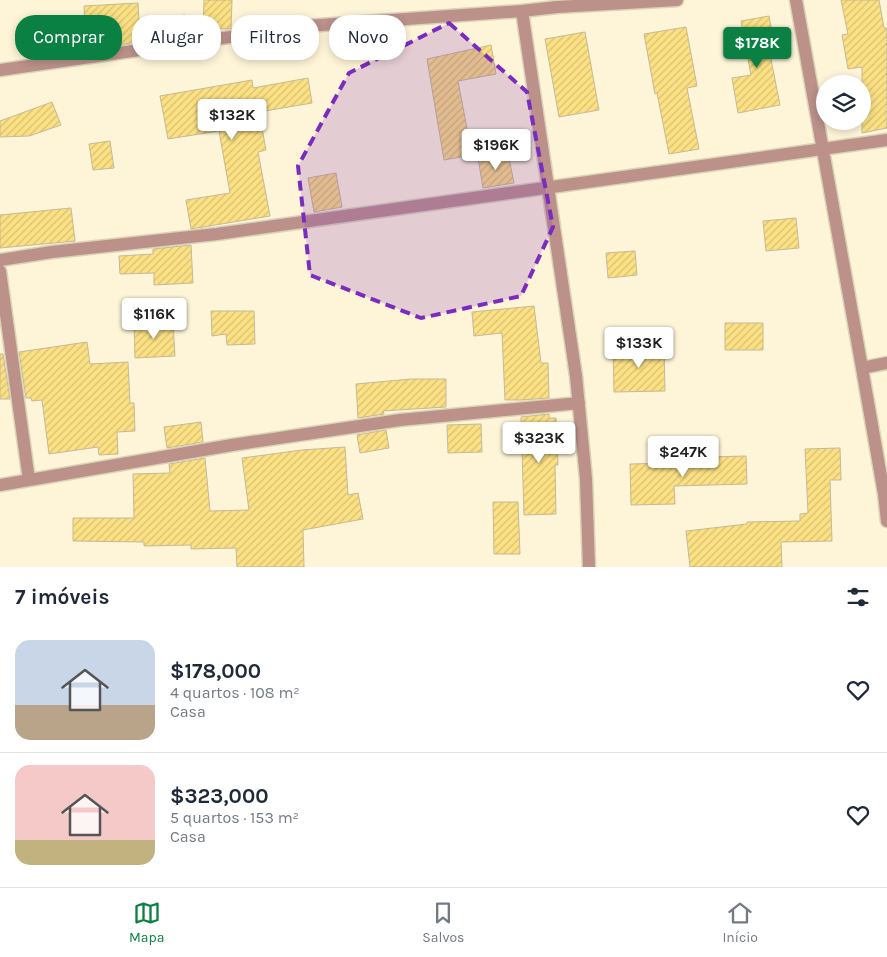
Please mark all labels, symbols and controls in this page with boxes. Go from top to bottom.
chip: Comprar [15,15,122,60]
chip: Alugar [132,15,221,60]
chip: Filtros [231,15,319,60]
chip: Novo [329,15,406,60]
pin: $178K [722,27,792,69]
text: $178K [734,33,780,52]
map controls [816,75,871,130]
button: layers [816,75,871,130]
pin: $132K [197,98,267,141]
text: $132K [209,105,255,124]
pin: $196K [461,128,531,171]
text: $196K [473,135,519,154]
pin: $116K [119,298,189,340]
text: $116K [133,304,175,323]
pin: $133K [604,326,674,369]
text: $133K [615,333,663,352]
pin: $323K [504,422,574,464]
text: $323K [513,428,565,447]
pin: $247K [648,436,718,478]
text: $247K [659,442,707,461]
icon: filters [844,583,872,611]
text: 7 imóveis [15,585,109,609]
text: $178,000 [170,659,261,683]
icon: home [55,660,115,720]
icon: heart [844,676,872,704]
text: 4 quartos · 108 m² [170,683,300,702]
text: Casa [170,702,206,721]
text: $323,000 [170,784,268,808]
icon: home [55,785,115,845]
icon: heart [844,801,872,829]
text: 5 quartos · 153 m² [170,808,299,827]
text: Casa [170,827,206,846]
tab: Mapa [129,899,164,946]
tab: Salvos [422,899,464,946]
tab: Início [722,899,758,946]

